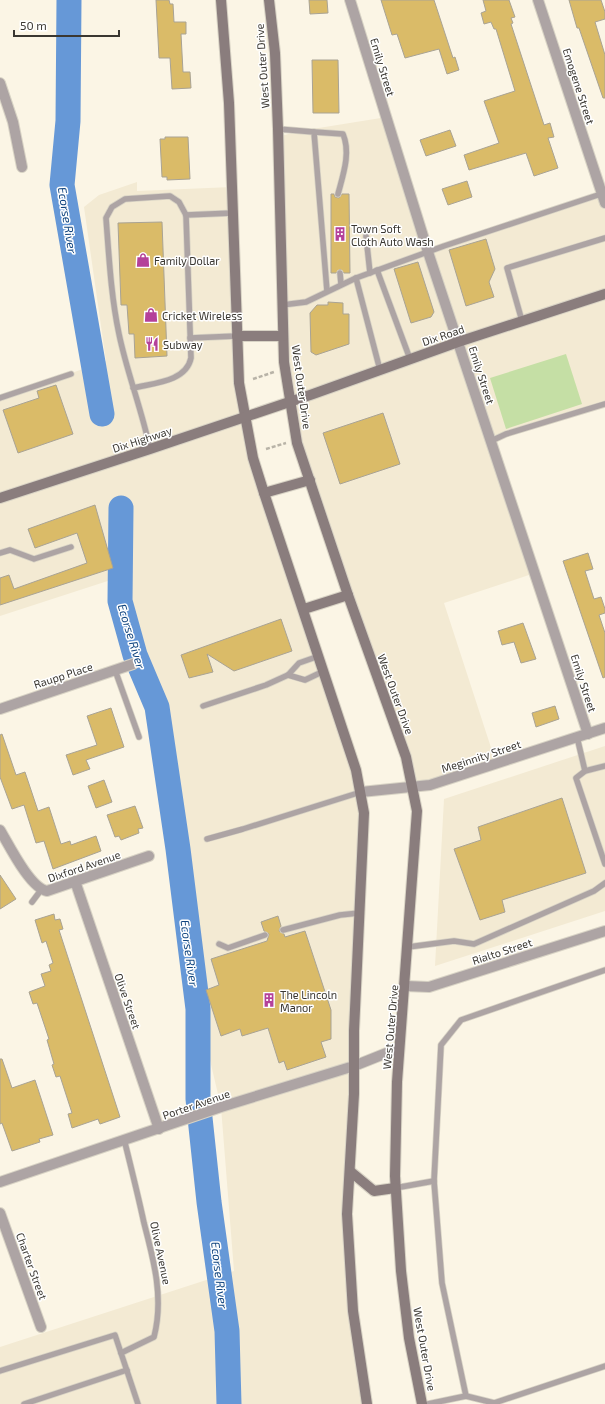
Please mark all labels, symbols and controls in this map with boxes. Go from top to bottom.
scale bar [14,12,119,38]
text: 50 m [20,18,47,32]
street label: West Outer Drive [253,23,271,109]
street label: Emily Street [368,36,398,98]
street label: Emogene Street [561,46,597,126]
water label: Ecorse River [56,186,80,254]
place label: Town Soft Cloth Auto Wash [351,222,434,248]
building icon: Town Soft Cloth Auto Wash [332,226,348,242]
shop icon: Family Dollar [135,252,151,268]
place label: Family Dollar [154,254,220,267]
shop icon: Cricket Wireless [143,307,159,323]
place label: Cricket Wireless [162,309,243,322]
street label: Dix Road [420,322,466,348]
restaurant icon: Subway [144,336,160,352]
place label: Subway [163,338,203,351]
street label: West Outer Drive [290,344,314,430]
street label: Emily Street [467,344,497,406]
street label: Dix Highway [111,423,174,455]
water label: Ecorse River [116,602,149,670]
street label: West Outer Drive [375,652,417,736]
street label: Emily Street [569,652,599,714]
street label: Raupp Place [32,659,94,691]
street label: Meginnity Street [440,737,522,775]
street label: Dixford Avenue [46,847,122,884]
water label: Ecorse River [178,919,202,987]
street label: Rialto Street [470,935,534,967]
street label: Olive Street [112,971,144,1031]
street label: West Outer Drive [380,984,400,1070]
place label: The Lincoln Manor [280,988,337,1014]
building icon: The Lincoln Manor [261,992,277,1008]
street label: Porter Avenue [161,1086,231,1122]
street label: Olive Avenue [148,1220,174,1286]
street label: Charter Street [14,1231,50,1301]
water label: Ecorse River [209,1241,231,1309]
street label: West Outer Drive [411,1306,439,1392]

